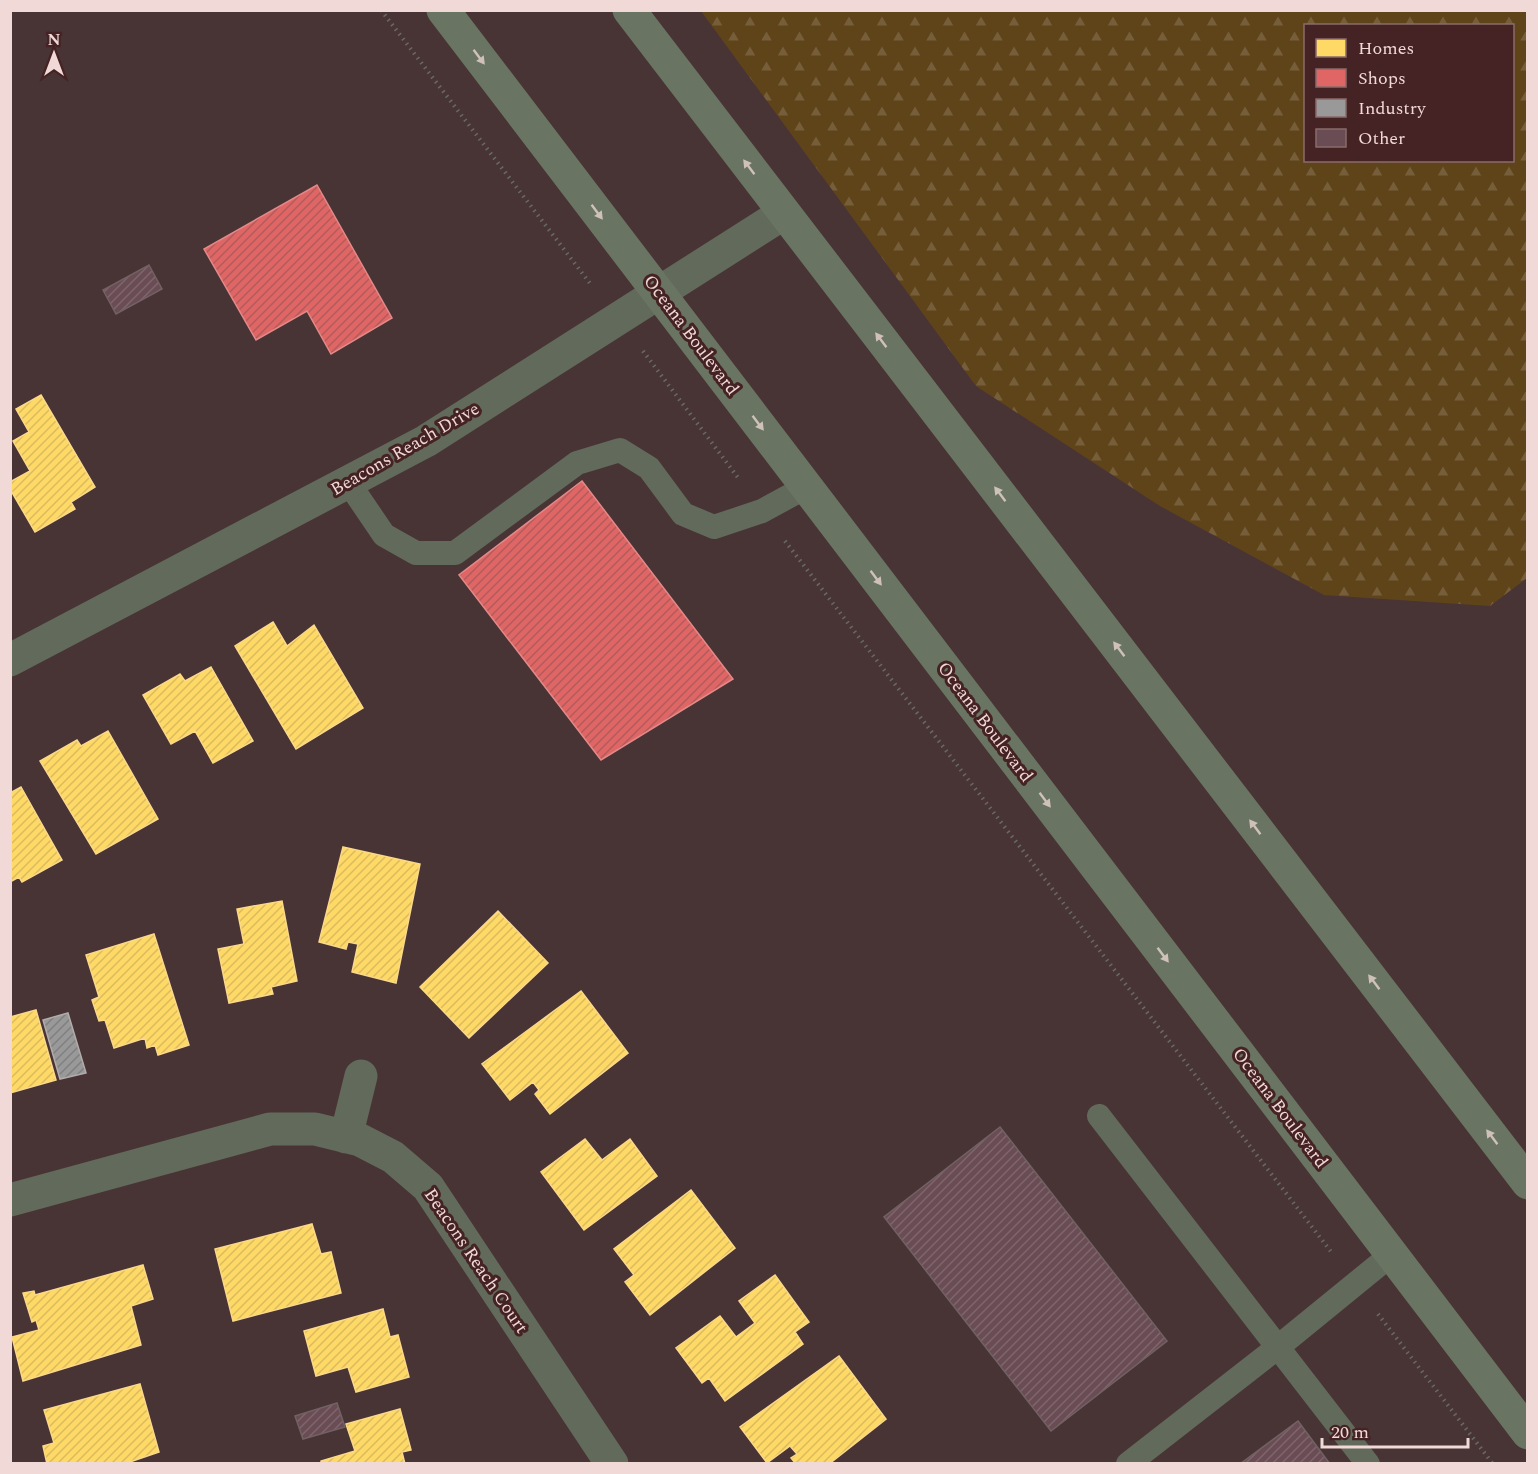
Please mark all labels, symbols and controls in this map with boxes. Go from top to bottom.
north arrow [24,24,84,84]
legend [1304,24,1514,162]
text: N [47,28,61,52]
text: Homes [1358,35,1414,62]
one-way arrow [472,49,485,65]
text: Shops [1358,65,1406,92]
text: Industry [1358,95,1427,122]
text: Other [1358,125,1405,152]
one-way arrow [743,159,755,174]
one-way arrow [591,204,604,220]
street label: Oceana Boulevard [637,269,745,401]
one-way arrow [876,332,888,347]
street label: Beacons Reach Drive [326,395,484,503]
one-way arrow [751,415,763,430]
one-way arrow [994,487,1006,503]
one-way arrow [870,570,882,586]
one-way arrow [1112,641,1125,657]
street label: Oceana Boulevard [931,656,1039,788]
one-way arrow [1039,792,1051,808]
one-way arrow [1249,820,1261,836]
one-way arrow [1157,947,1170,963]
one-way arrow [1367,974,1380,990]
street label: Oceana Boulevard [1226,1042,1334,1174]
one-way arrow [1486,1129,1498,1145]
street label: Beacons Reach Court [417,1183,535,1339]
scale bar [1322,1411,1468,1449]
text: 20 m [1331,1419,1369,1446]

